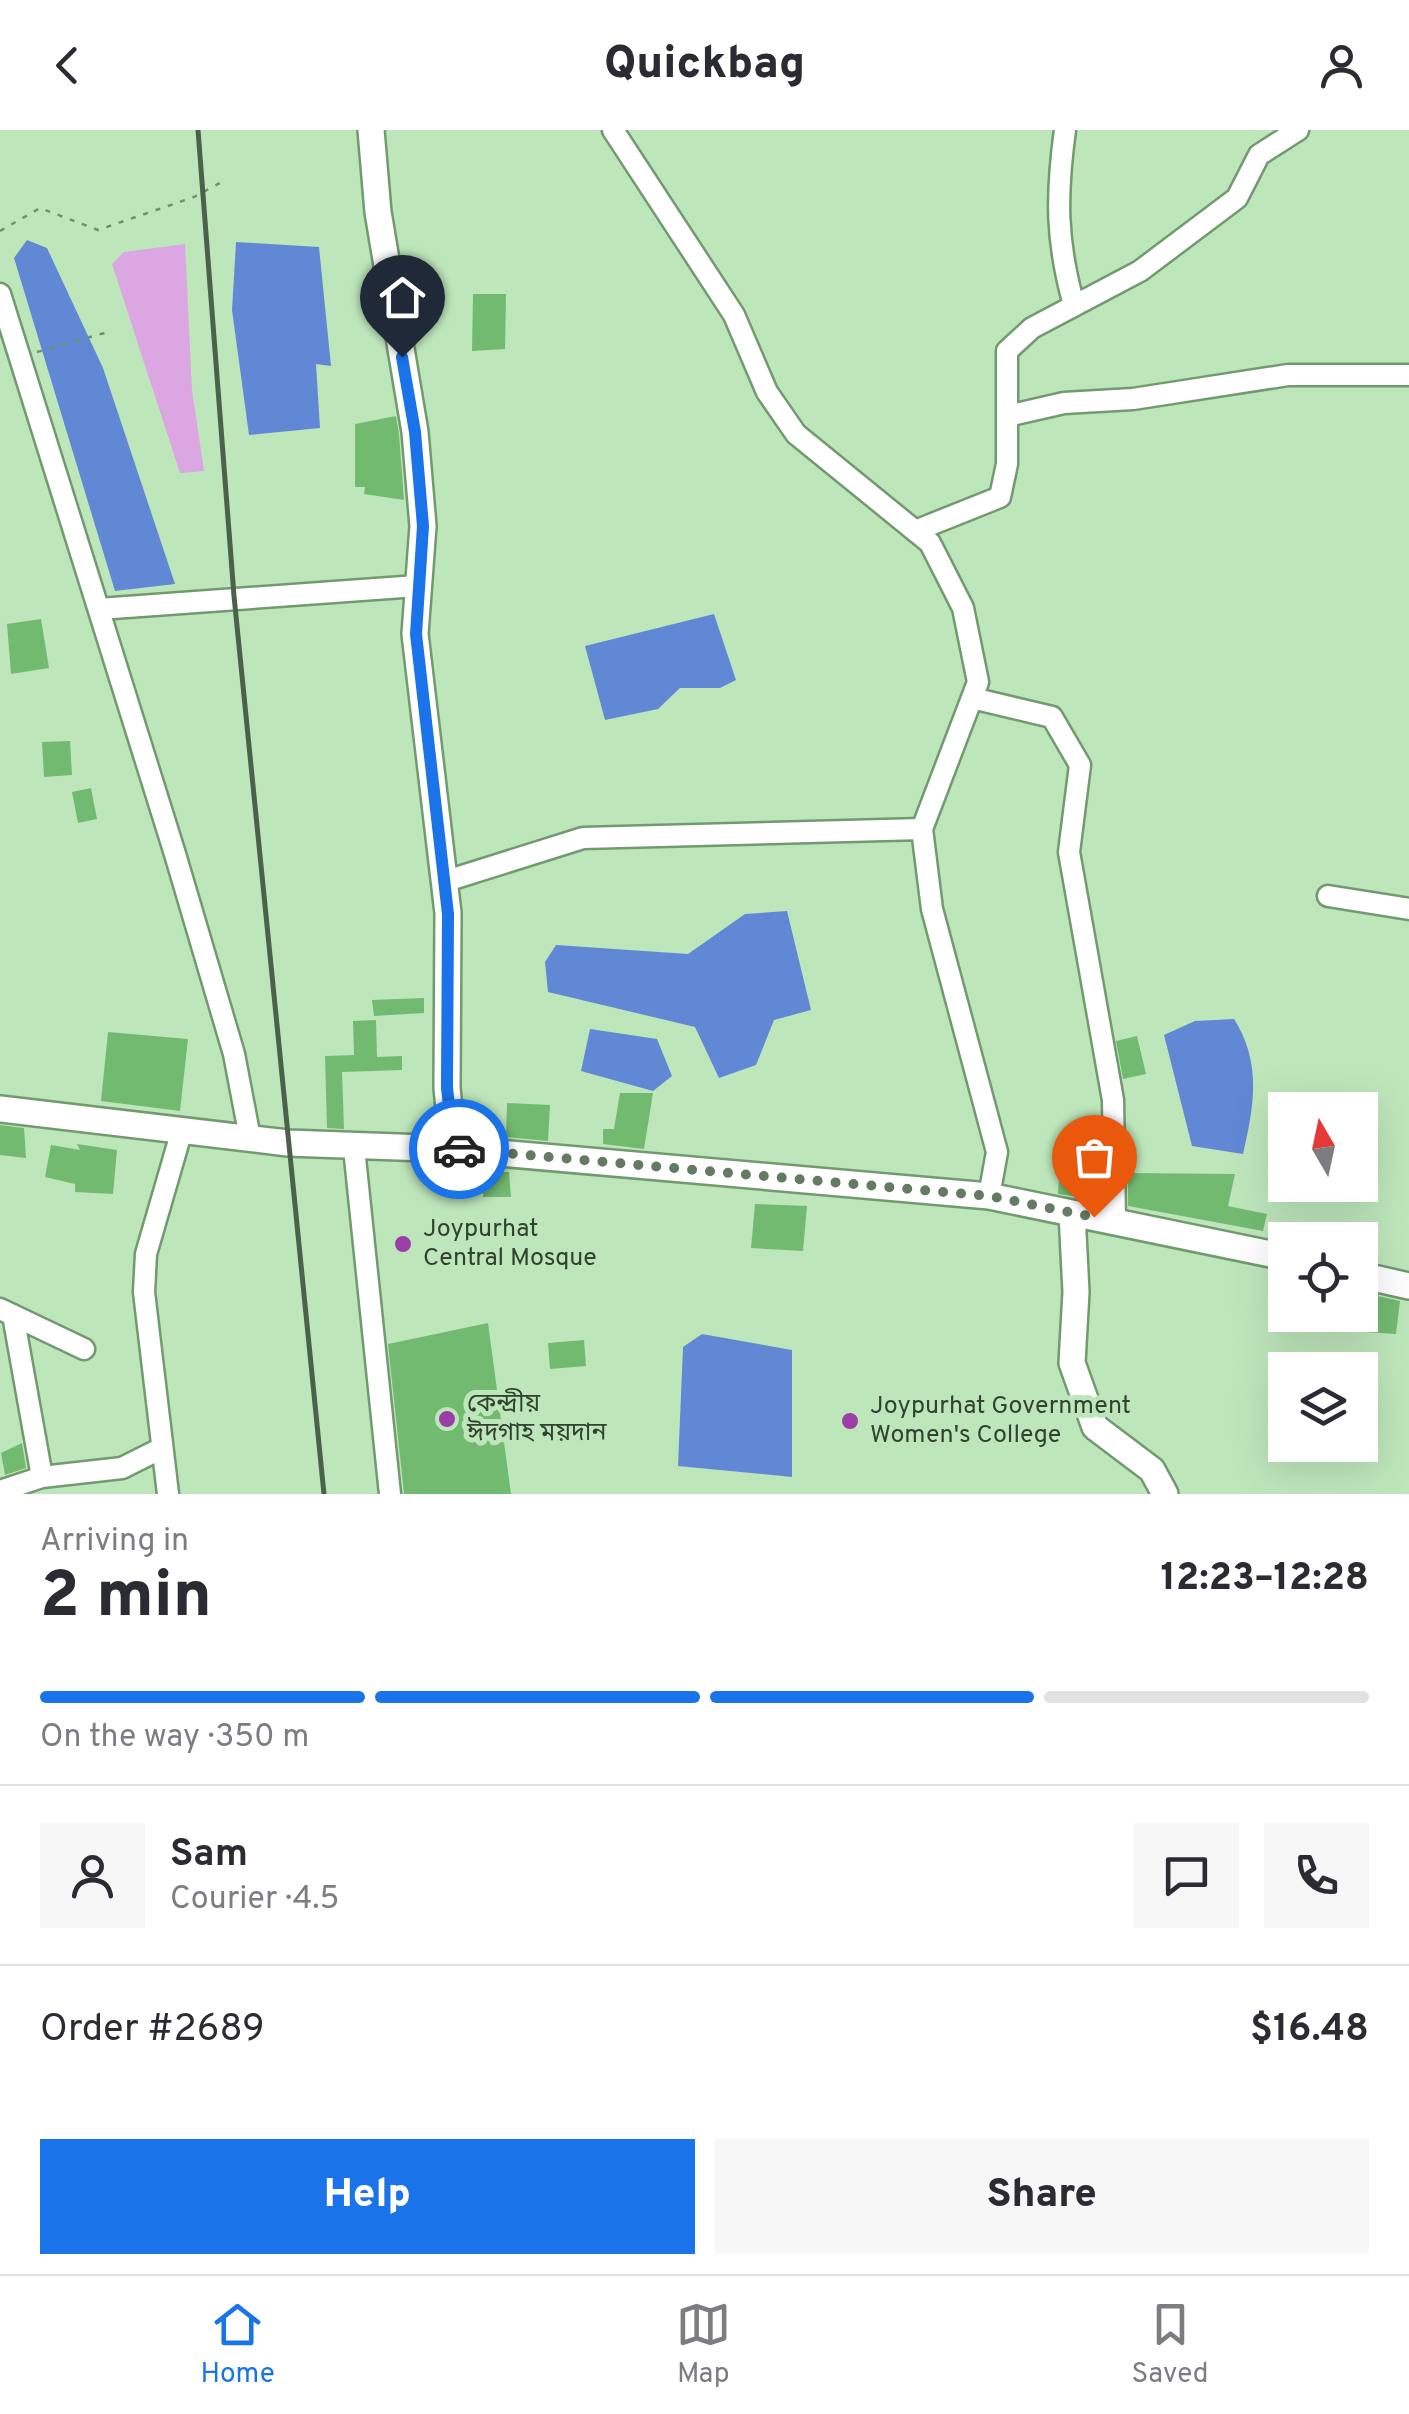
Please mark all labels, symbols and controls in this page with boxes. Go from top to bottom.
text: Quickbag [604,37,805,94]
icon: back [40,38,95,93]
icon: person [1314,38,1369,93]
pin [360,255,445,358]
icon: home [375,270,430,325]
north arrow [1268,1092,1378,1202]
map controls [1268,1092,1378,1462]
courier [409,1099,509,1199]
pin [1052,1115,1137,1218]
icon: car [432,1122,487,1177]
icon: bag [1067,1130,1122,1185]
place label: Joypurhat Central Mosque [423,1214,597,1275]
button: locate [1268,1222,1378,1332]
marker: Joypurhat Central Mosque [392,1233,414,1255]
button: layers [1268,1352,1378,1462]
place label: কেন্দ্রীয় ঈদগাহ ময়দান [466,1388,608,1450]
place label: Joypurhat Government Women's College [870,1391,1131,1452]
marker: কেন্দ্রীয় ঈদগাহ ময়দান [436,1408,458,1430]
marker: Joypurhat Government Women's College [839,1410,861,1432]
text: Arriving in [40,1522,189,1562]
text: 12:23–12:28 [1160,1555,1369,1604]
text: 2 min [40,1558,212,1640]
text: On the way · 350 m [40,1718,309,1758]
button: person [40,1823,145,1928]
button: chat [1134,1823,1239,1928]
button: phone [1264,1823,1369,1928]
text: Sam [170,1831,248,1880]
text: Courier · 4.5 [170,1880,339,1920]
text: Order #2689 [40,2006,265,2055]
text: $16.48 [1250,2006,1369,2055]
button: Help [40,2139,695,2254]
button: Share [715,2139,1369,2254]
tab: Home [200,2297,275,2393]
tab: Map [676,2297,731,2393]
tab: Saved [1132,2297,1209,2393]

